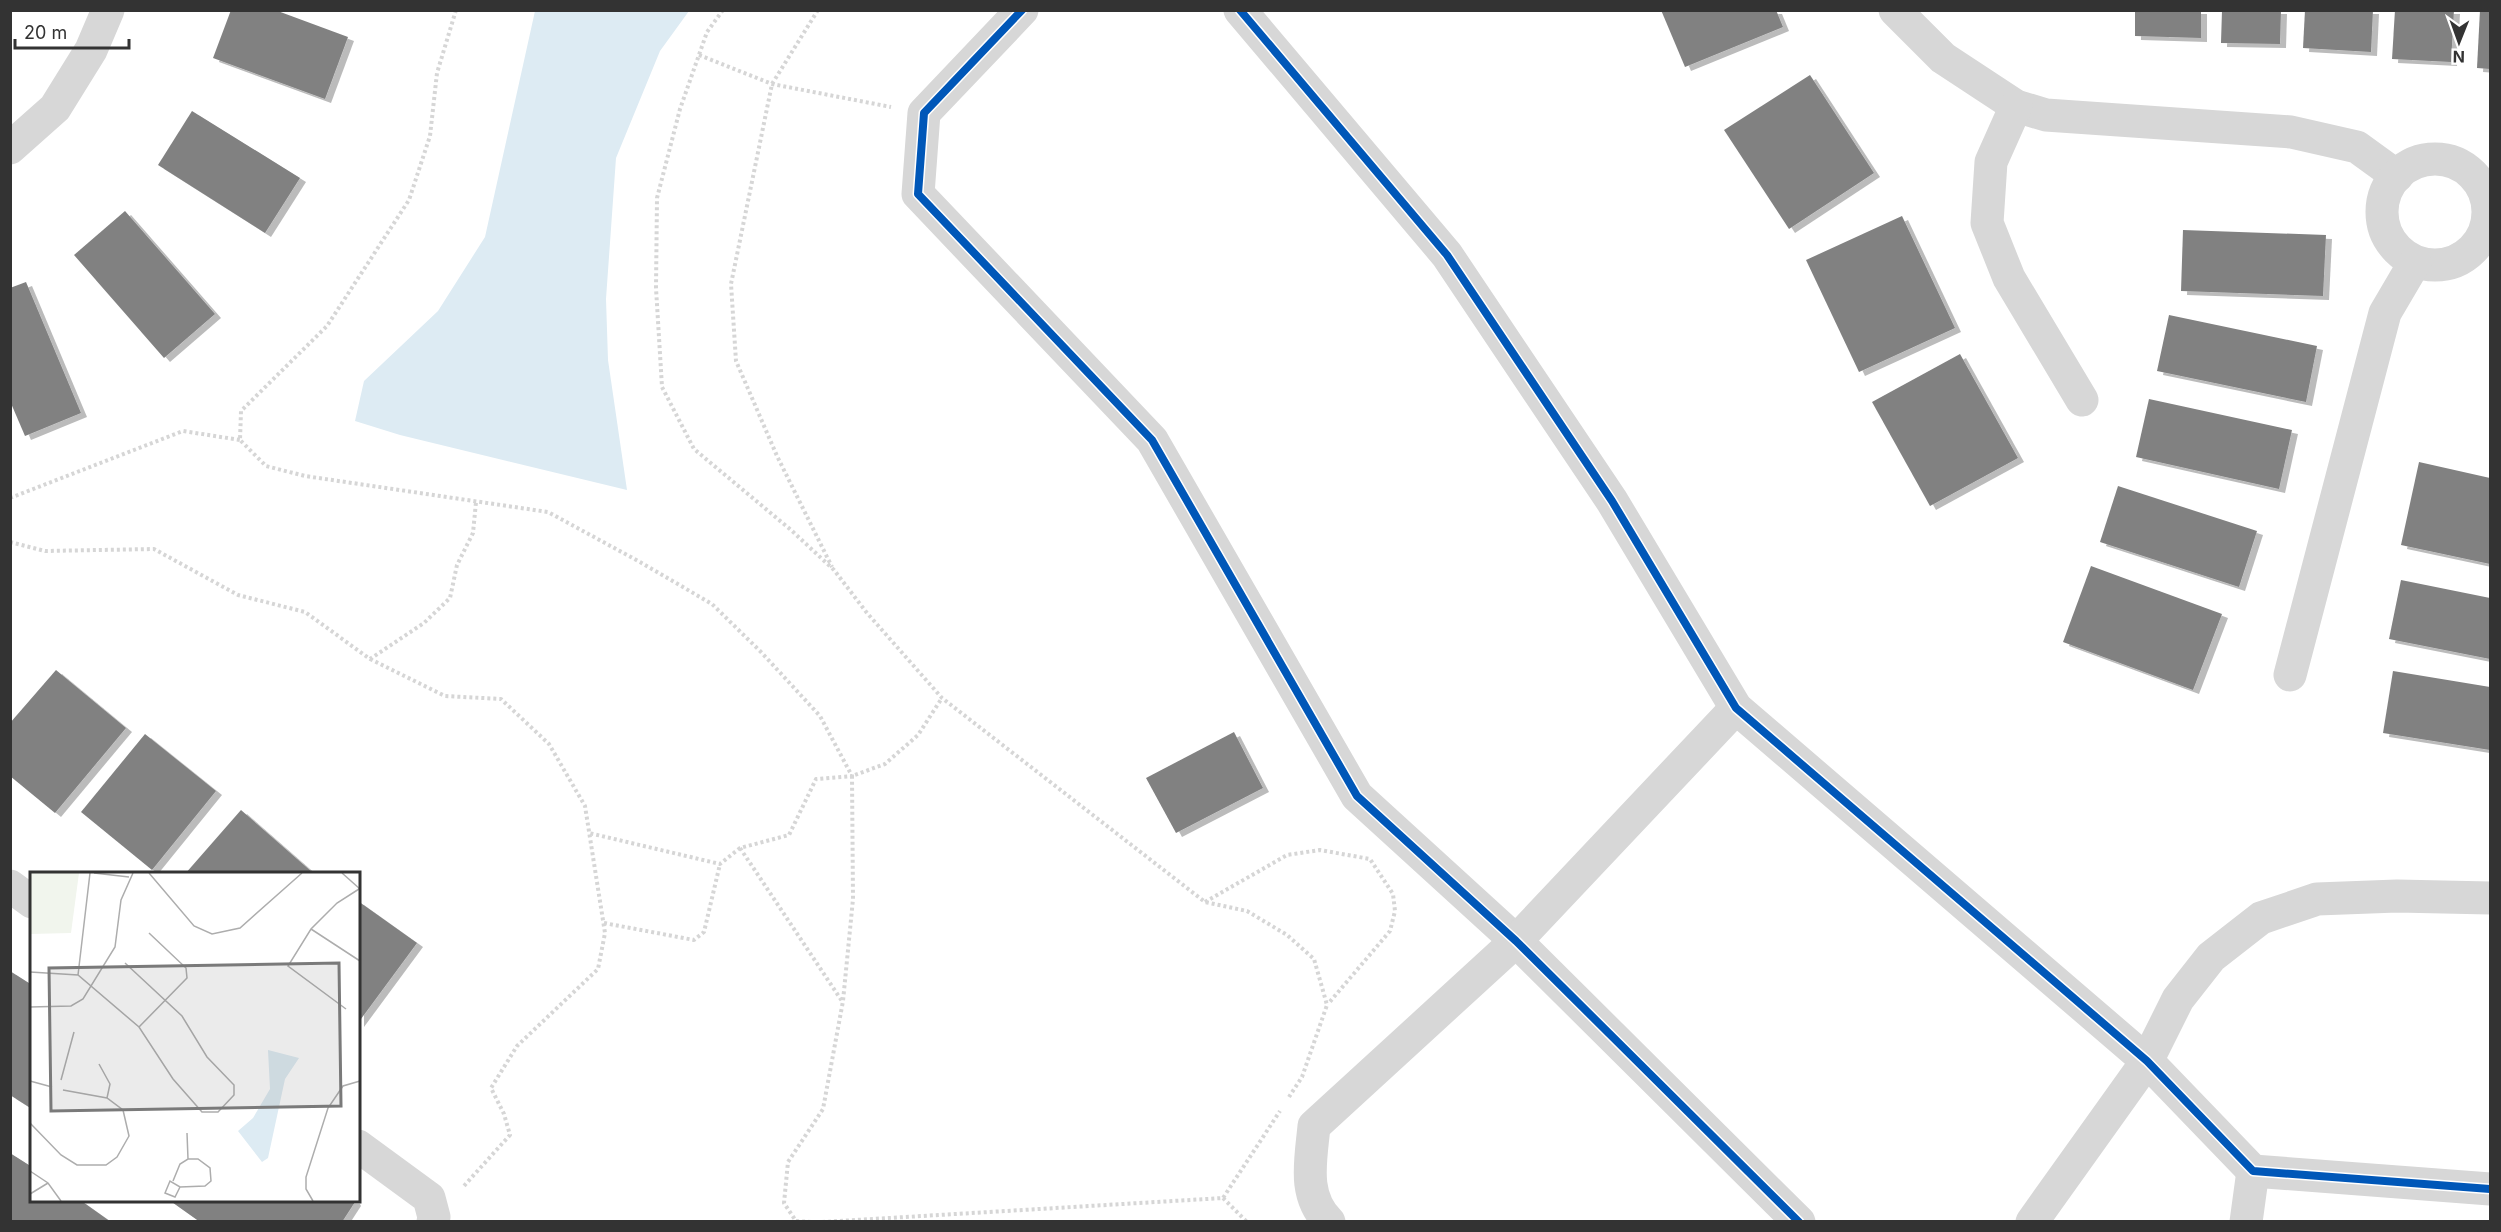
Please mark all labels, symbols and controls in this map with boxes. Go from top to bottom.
scale bar [15,12,129,50]
north arrow [2429,12,2489,72]
text: 20 m [24,22,67,43]
text: N [2452,47,2465,67]
inset map [30,872,360,1202]

